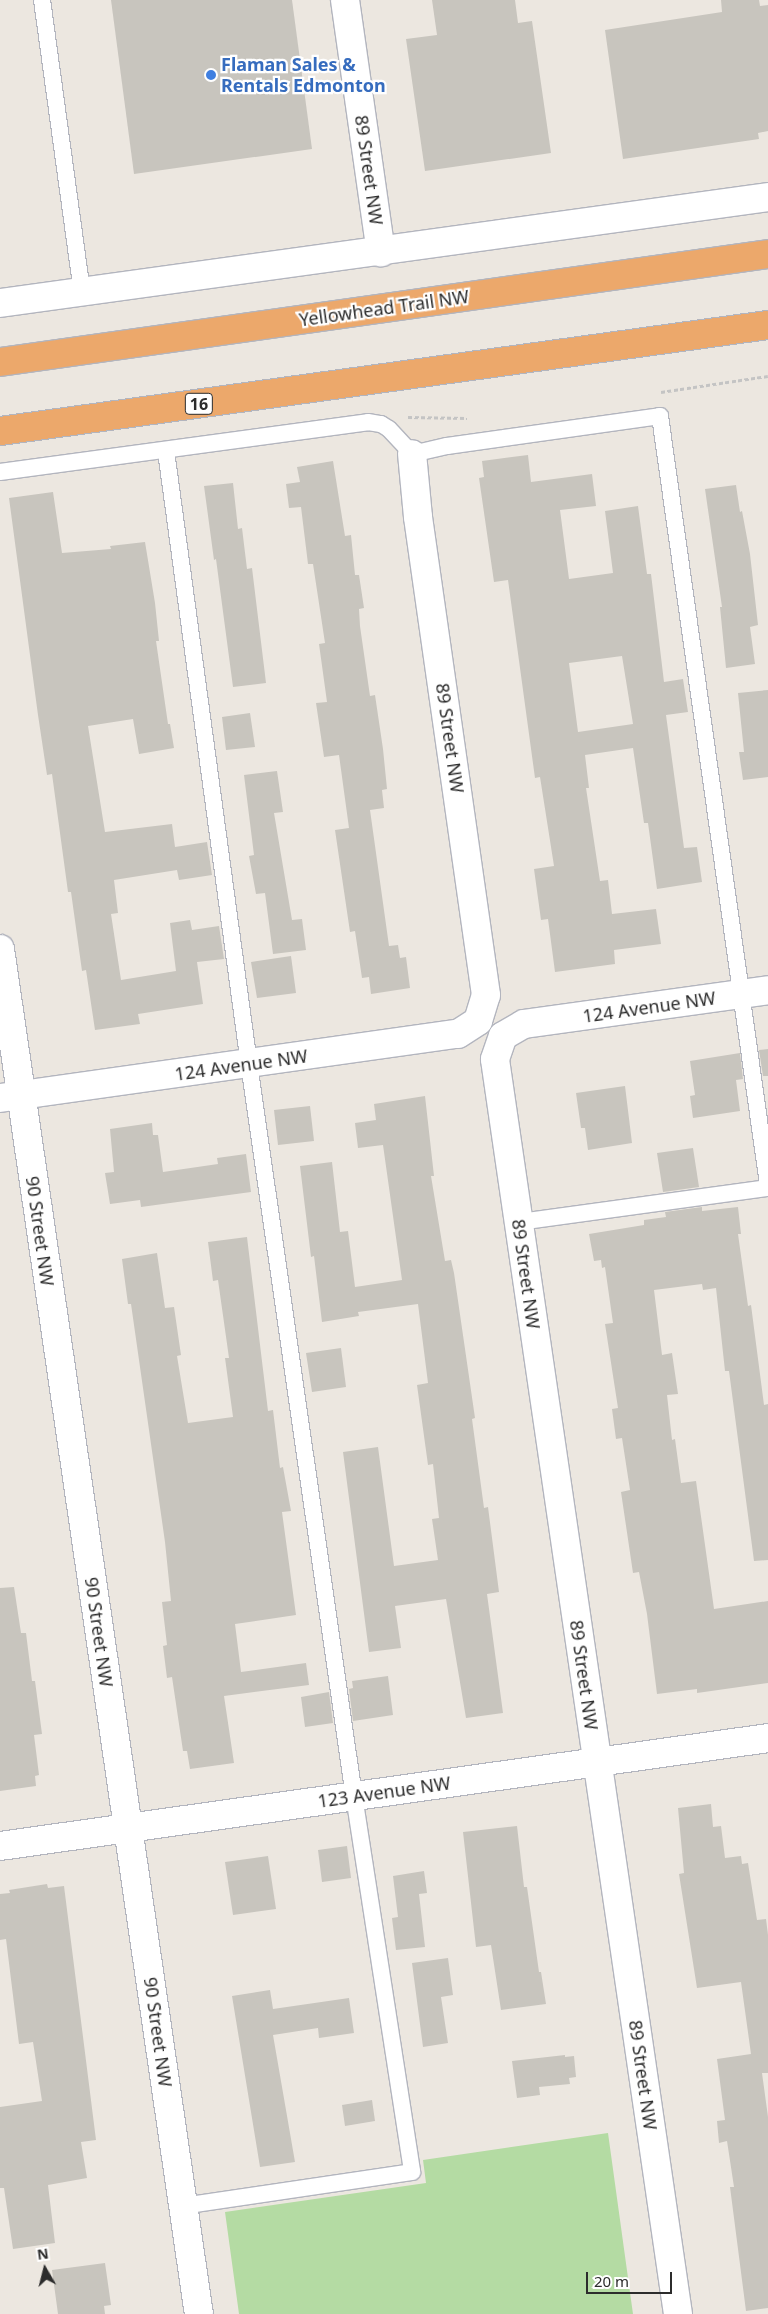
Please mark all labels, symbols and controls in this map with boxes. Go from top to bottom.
place label: Flaman Sales & Rentals Edmonton [221,54,386,96]
marker: Flaman Sales & Rentals Edmonton [205,69,217,81]
street label: 89 Street NW [351,114,387,226]
street label: Yellowhead Trail NW [298,285,470,331]
road number: 16 [184,390,214,418]
street label: 89 Street NW [432,682,468,794]
street label: 124 Avenue NW [581,987,717,1027]
street label: 124 Avenue NW [173,1045,309,1085]
street label: 90 Street NW [22,1175,58,1287]
street label: 89 Street NW [508,1218,544,1330]
street label: 90 Street NW [81,1576,117,1688]
street label: 89 Street NW [566,1619,602,1731]
street label: 123 Avenue NW [316,1772,452,1812]
street label: 90 Street NW [140,1976,176,2088]
street label: 89 Street NW [625,2019,661,2131]
text: N [36,2243,50,2264]
north arrow [20,2244,70,2294]
scale bar [588,2262,674,2294]
text: 20 m [594,2271,629,2291]

